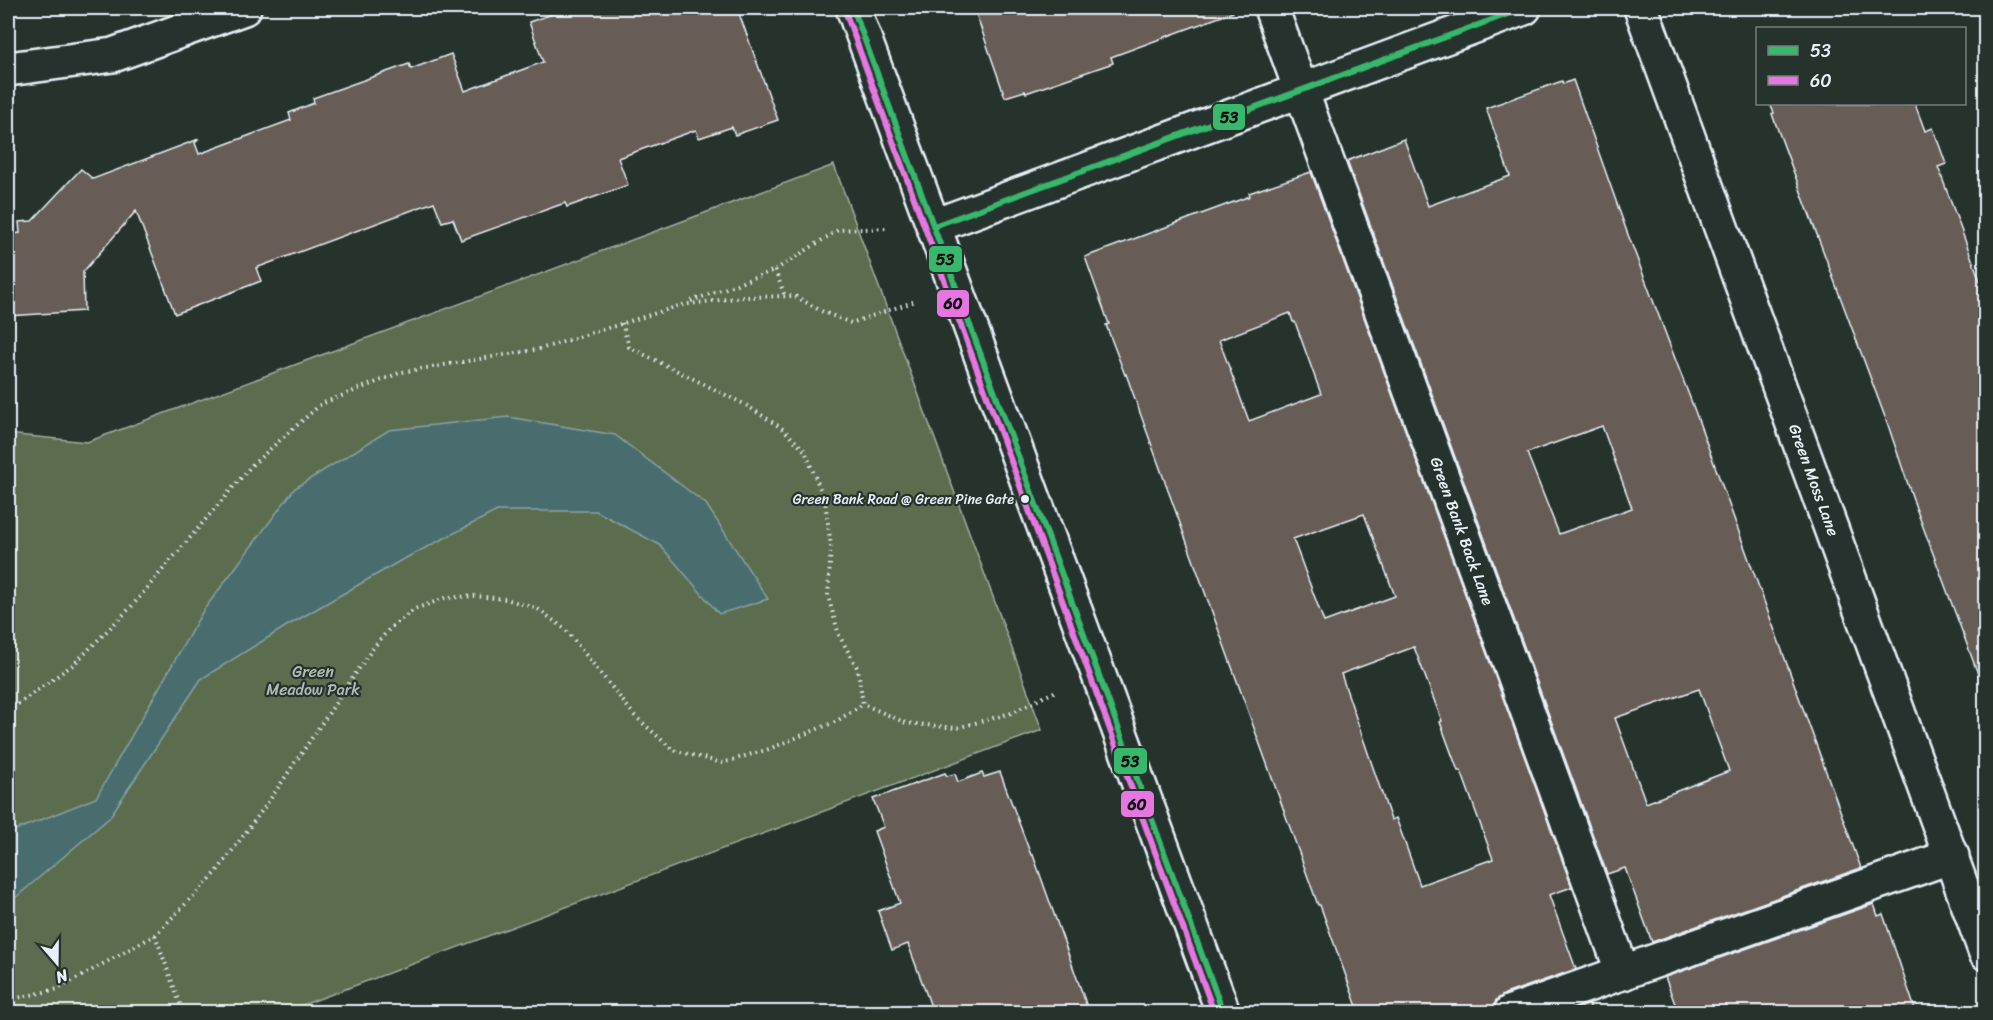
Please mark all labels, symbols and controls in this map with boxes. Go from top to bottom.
legend [1756,27,1966,105]
text: 53 [1810,35,1831,67]
text: 60 [1810,65,1832,97]
line badge: 53 [1212,103,1246,131]
text: 53 [1220,103,1238,132]
line badge: 53 [928,245,963,273]
text: 53 [936,245,954,274]
line badge: 60 [936,289,970,318]
text: 60 [942,289,963,318]
street label: Green Moss Lane [1780,420,1848,540]
street label: Green Bank Back Lane [1422,453,1502,610]
place label: Green Bank Road @ Green Pine Gate [793,487,1014,512]
marker: Green Bank Road @ Green Pine Gate [1019,493,1031,505]
park label: Green Meadow Park [266,657,360,704]
line badge: 53 [1113,747,1148,775]
text: 53 [1121,747,1139,776]
line badge: 60 [1120,790,1155,818]
text: 60 [1126,790,1147,819]
north arrow [27,933,87,993]
text: N [51,961,73,992]

